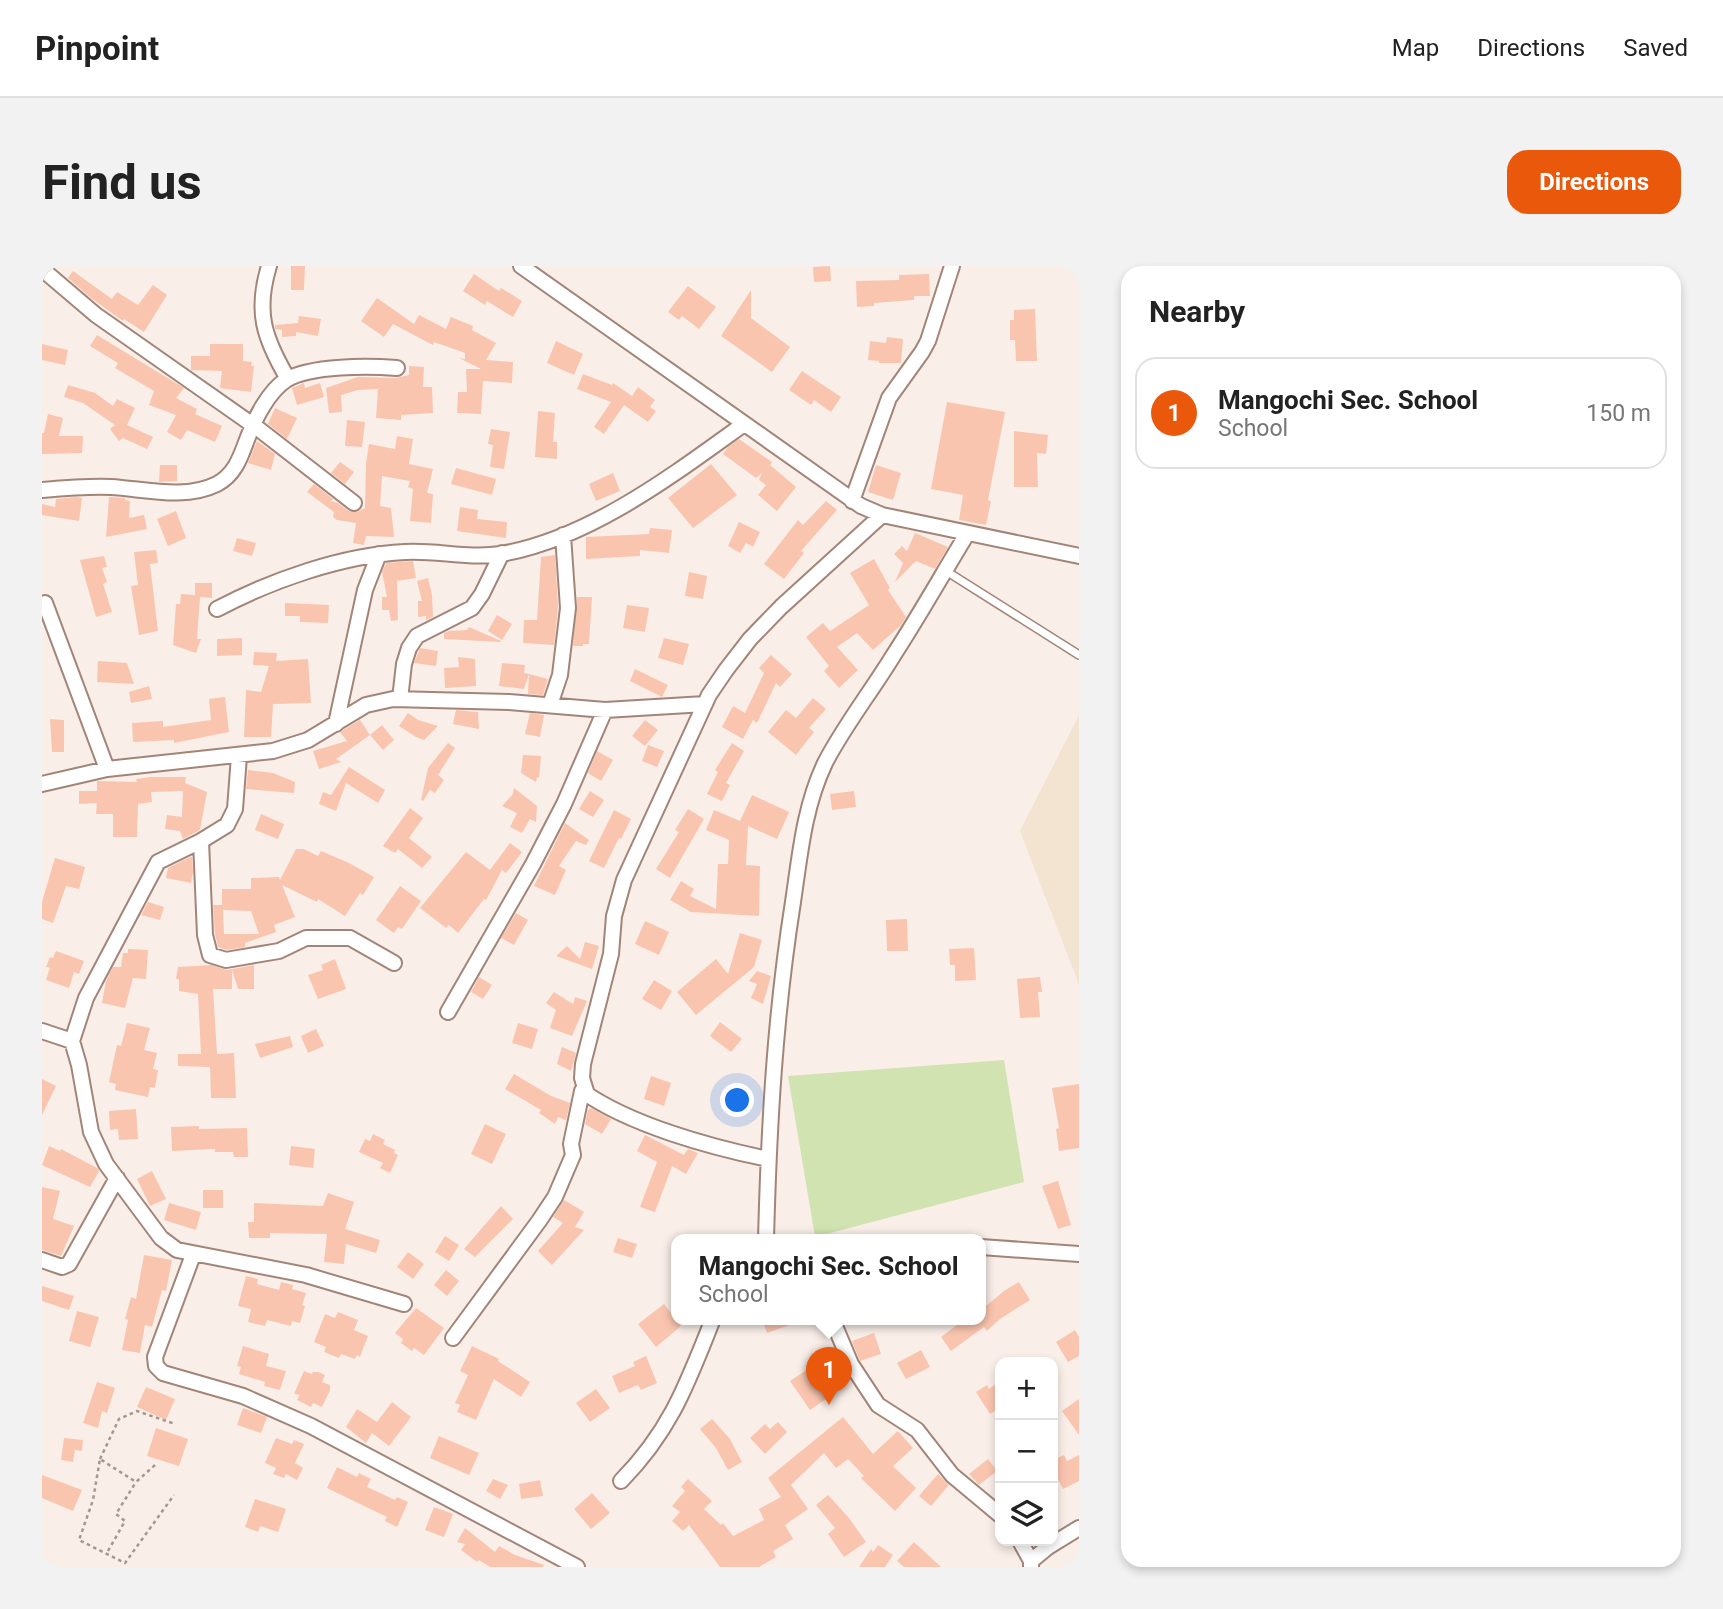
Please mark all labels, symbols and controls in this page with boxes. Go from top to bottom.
text: Pinpoint [35,29,159,68]
text: Map [1392,34,1439,62]
text: Directions [1477,34,1585,62]
text: Saved [1623,34,1688,62]
button: Directions [1507,150,1681,214]
text: Find us [42,154,202,211]
text: Nearby [1149,294,1245,329]
text: Mangochi Sec. School [1218,385,1478,415]
text: 1 [1167,400,1181,427]
text: 150 m [1586,400,1651,427]
text: School [1218,415,1288,442]
your location [720,1083,754,1117]
popup [671,1234,986,1325]
text: Mangochi Sec. School [698,1251,959,1281]
text: School [698,1281,769,1308]
pin: 1 [806,1347,852,1405]
map controls [995,1357,1058,1546]
button: + [995,1357,1058,1420]
button: − [995,1420,1058,1483]
button: layers [995,1483,1058,1546]

